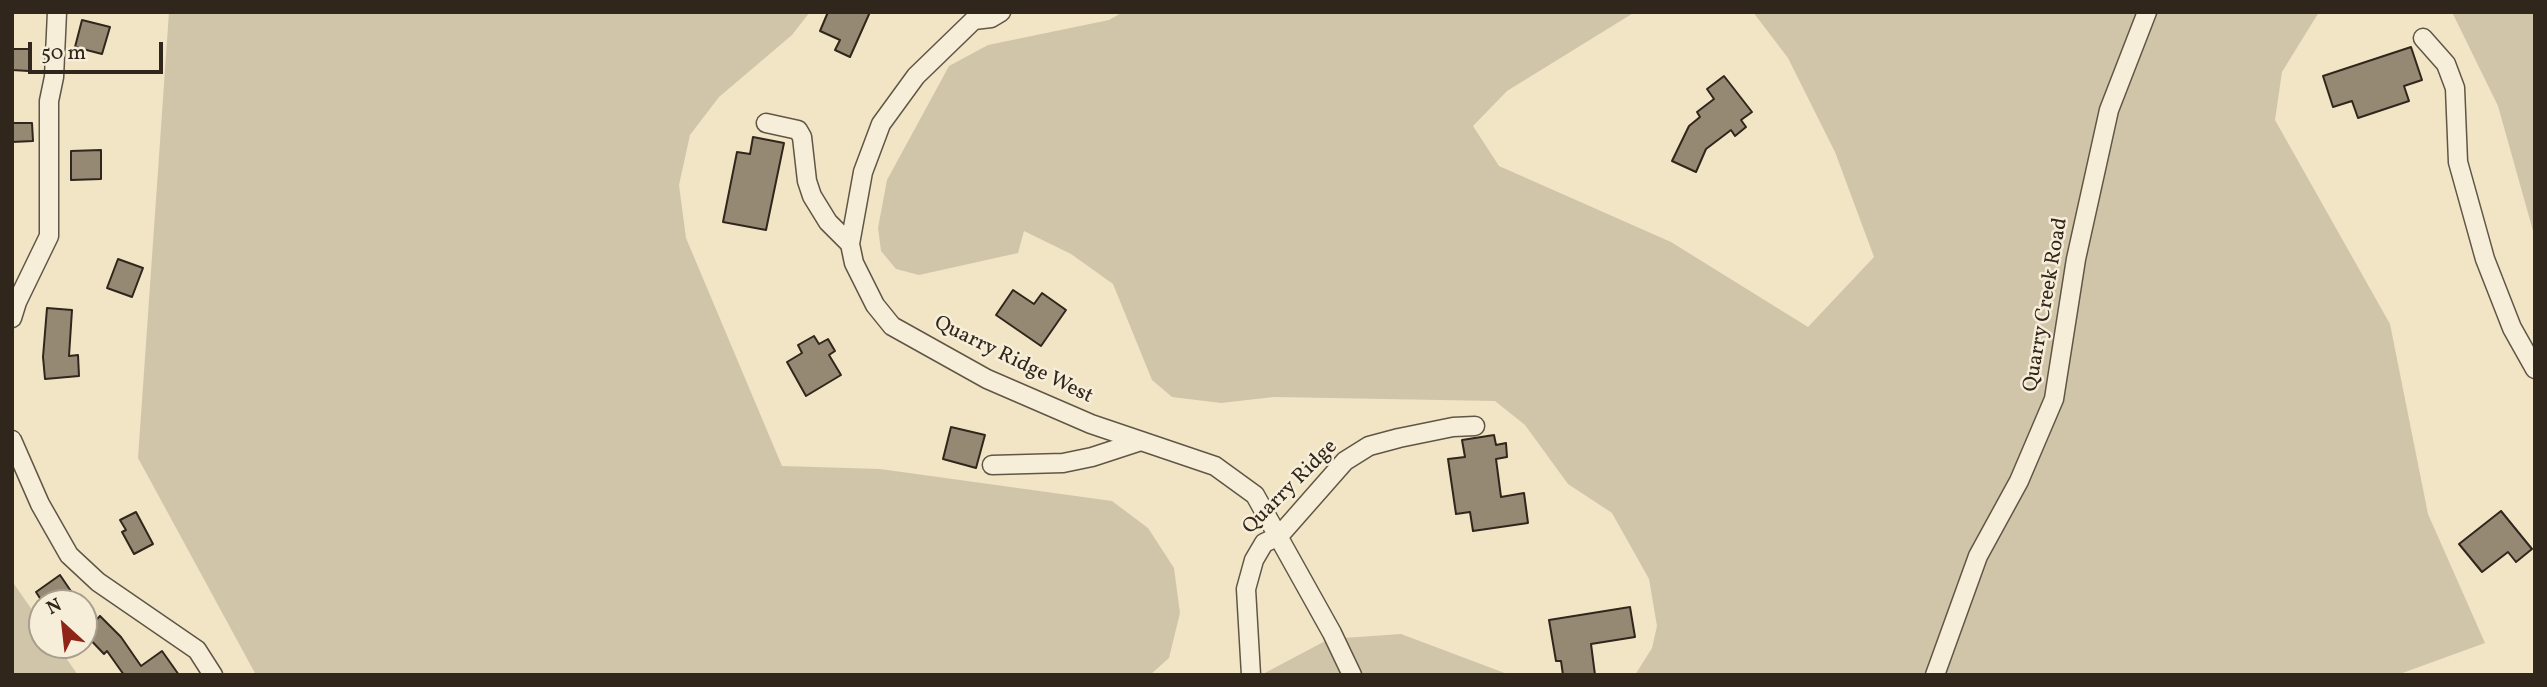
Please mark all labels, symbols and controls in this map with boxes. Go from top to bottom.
scale bar [32,28,166,72]
text: 50 m [41,39,86,68]
street label: Quarry Creek Road [2019,216,2075,394]
street label: Quarry Ridge West [929,312,1097,410]
street label: Quarry Ridge [1238,435,1344,541]
north arrow [28,589,98,659]
text: N [42,592,66,622]

